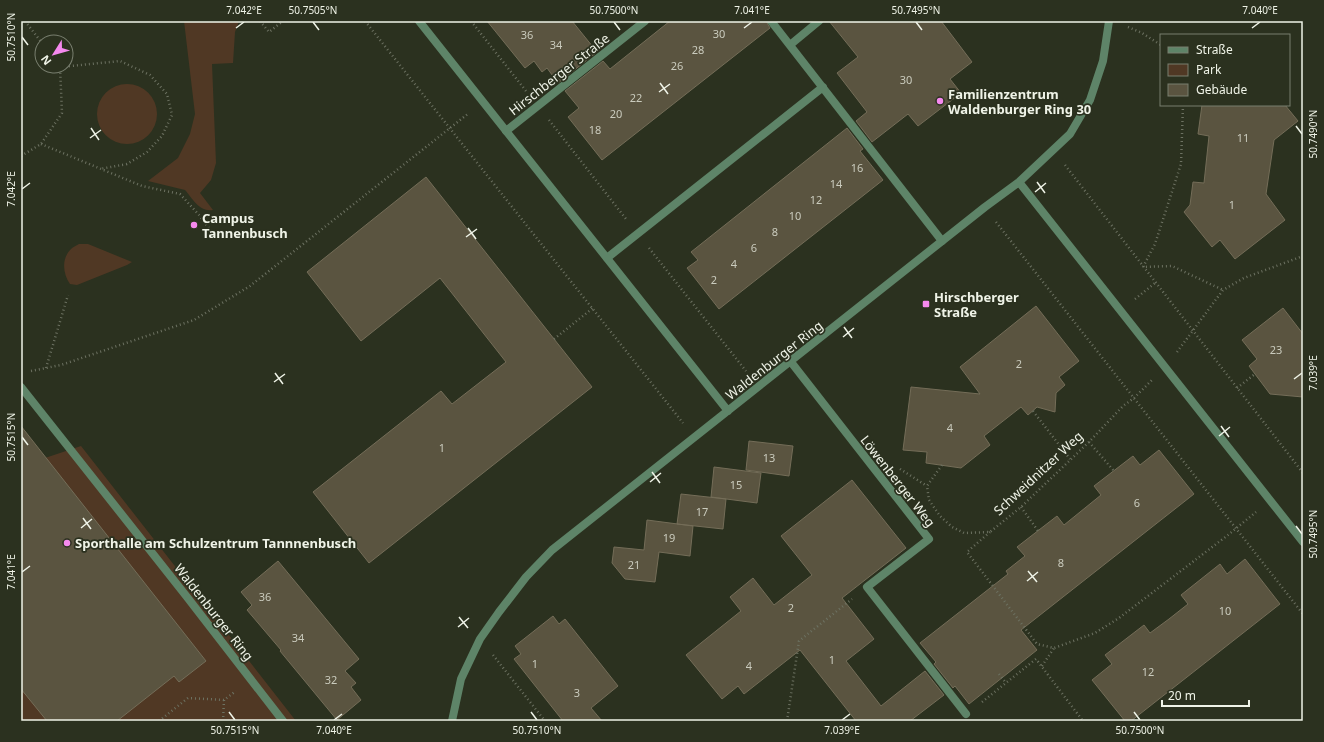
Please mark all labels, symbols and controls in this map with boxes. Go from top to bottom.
text: 7.042°E [226,3,262,17]
text: 50.7505°N [289,3,337,17]
text: 50.7500°N [590,3,638,17]
text: 7.041°E [734,3,770,17]
text: 50.7495°N [892,3,940,17]
text: 7.040°E [1242,3,1278,17]
text: 50.7510°N [4,13,18,61]
house number: 30 [713,26,725,41]
house number: 36 [521,27,533,42]
street label: Hirschberger Straße [505,29,613,119]
north arrow [34,34,74,74]
legend [1160,34,1290,106]
house number: 34 [550,37,563,52]
text: Straße [1196,41,1233,58]
house number: 28 [692,42,704,57]
text: N [37,52,54,68]
house number: 26 [671,58,683,73]
text: Park [1196,61,1222,78]
house number: 30 [900,72,912,87]
text: Gebäude [1196,81,1247,98]
place label: Familienzentrum Waldenburger Ring 30 [948,85,1091,118]
house number: 22 [630,90,642,105]
marker: Familienzentrum Waldenburger Ring 30 [935,96,945,106]
house number: 20 [610,106,622,121]
text: 50.7490°N [1306,110,1320,158]
house number: 18 [589,122,601,137]
house number: 11 [1237,130,1249,145]
house number: 16 [851,160,863,175]
text: 7.042°E [4,171,18,207]
house number: 14 [830,176,843,191]
house number: 12 [810,192,822,207]
house number: 1 [1229,197,1235,212]
house number: 10 [789,208,801,223]
place label: Campus Tannenbusch [202,209,288,242]
marker: Campus Tannenbusch [189,220,199,230]
house number: 8 [772,224,778,239]
house number: 6 [751,240,757,255]
house number: 4 [731,256,738,271]
house number: 2 [711,272,717,287]
place label: Hirschberger Straße [934,288,1019,321]
marker: Hirschberger Straße [921,299,931,309]
street label: Waldenburger Ring [722,316,826,404]
house number: 23 [1270,342,1282,357]
text: 7.039°E [1306,355,1320,391]
house number: 2 [1016,356,1022,371]
text: 50.7515°N [4,413,18,461]
house number: 4 [947,420,954,435]
street label: Schweidnitzer Weg [990,427,1086,519]
street label: Löwenberger Weg [856,431,940,531]
house number: 1 [439,440,445,455]
house number: 13 [763,450,775,465]
house number: 15 [730,477,742,492]
house number: 6 [1134,495,1140,510]
house number: 17 [696,504,708,519]
text: 50.7495°N [1306,510,1320,558]
house number: 19 [663,530,675,545]
place label: Sporthalle am Schulzentrum Tannnenbusch [75,534,356,552]
marker: Sporthalle am Schulzentrum Tannnenbusch [62,538,72,548]
text: 7.041°E [4,554,18,590]
house number: 8 [1058,555,1064,570]
house number: 21 [628,557,640,572]
street label: Waldenburger Ring [170,560,258,664]
house number: 36 [259,589,271,604]
house number: 2 [788,600,794,615]
house number: 10 [1219,603,1231,618]
house number: 34 [292,630,305,645]
house number: 1 [829,652,835,667]
house number: 1 [532,656,538,671]
house number: 4 [746,658,753,673]
house number: 12 [1142,664,1154,679]
house number: 32 [325,672,337,687]
scale bar [1162,682,1249,708]
house number: 3 [574,685,580,700]
text: 20 m [1168,687,1196,704]
text: 50.7515°N [211,723,259,737]
text: 7.040°E [316,723,352,737]
text: 50.7510°N [513,723,561,737]
text: 7.039°E [824,723,860,737]
text: 50.7500°N [1116,723,1164,737]

